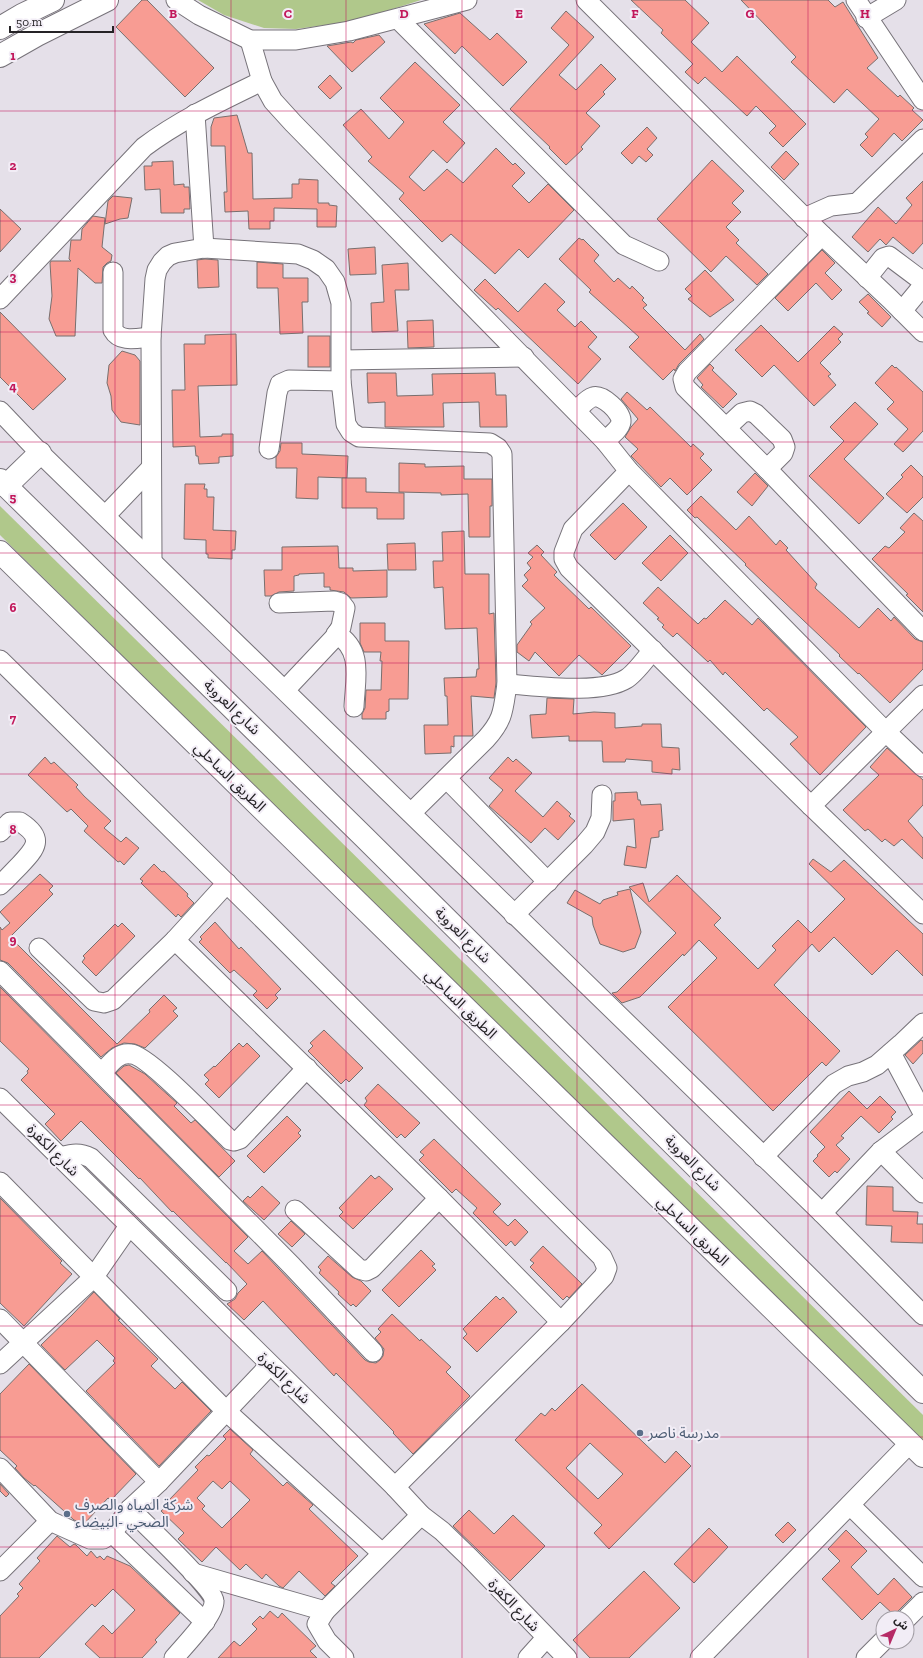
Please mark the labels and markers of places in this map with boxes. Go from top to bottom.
place label: مدرسة ناصر [647,1424,719,1442]
marker: مدرسة ناصر [635,1428,645,1438]
place label: شركة المياه والصرف الصحي -البيضاء [75,1496,193,1533]
marker: شركة المياه والصرف الصحي -البيضاء [62,1509,72,1519]

